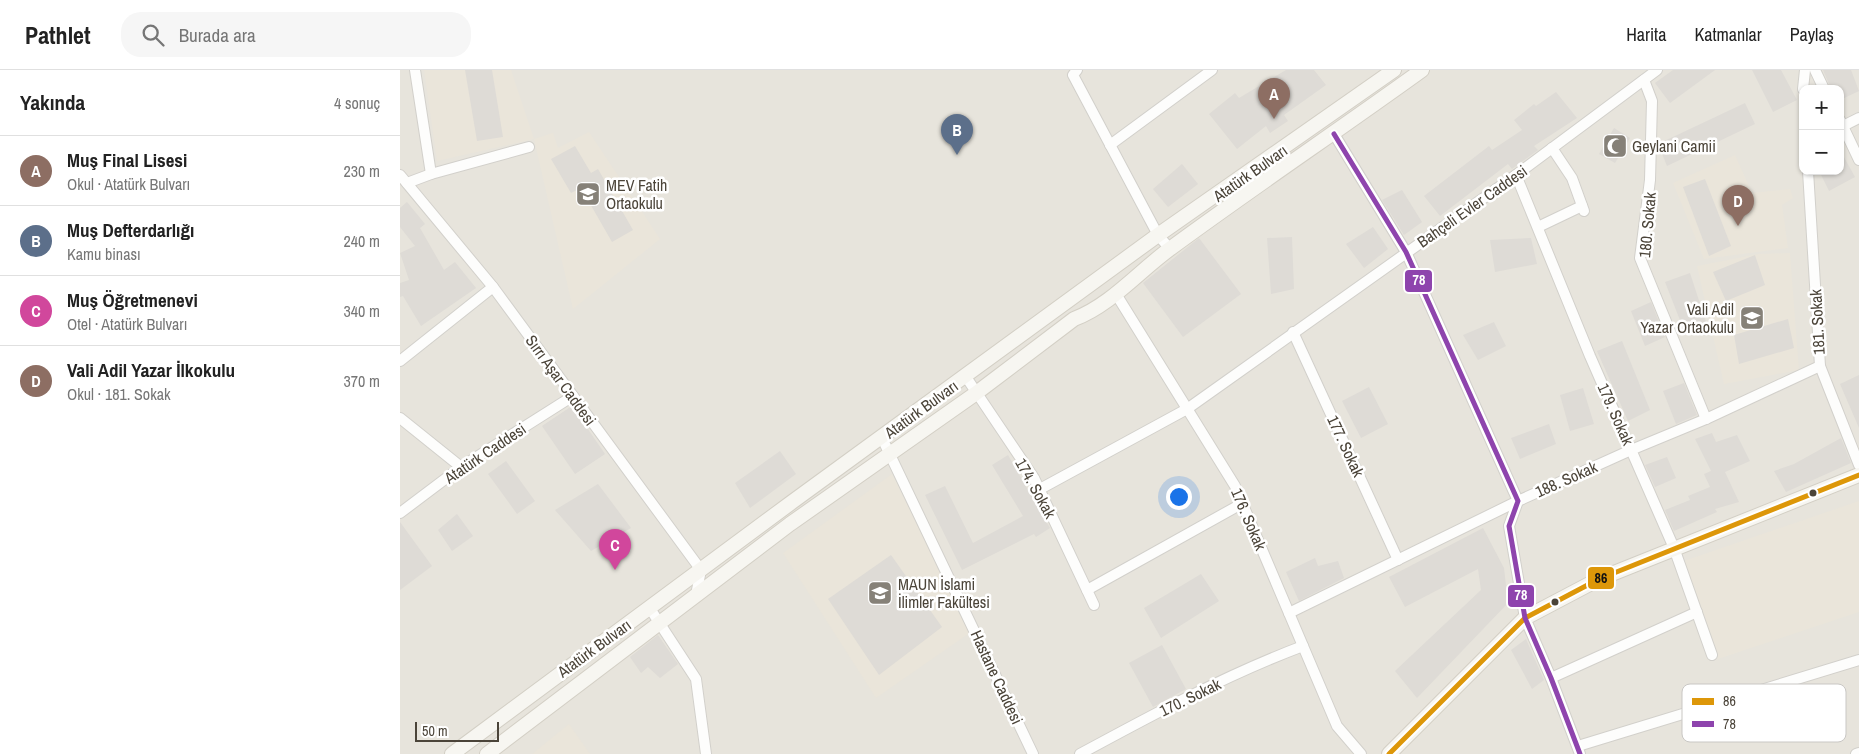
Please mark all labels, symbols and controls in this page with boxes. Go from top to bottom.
search box [121,12,471,57]
text: Pathlet [25,19,91,51]
icon: search [139,21,167,49]
text: Burada ara [179,22,256,48]
text: Harita [1626,22,1666,47]
text: Katmanlar [1694,22,1762,47]
text: Paylaş [1790,22,1834,47]
pin: A [1258,78,1290,119]
map controls [1799,85,1844,175]
button: + [1799,85,1844,130]
text: Yakında [20,88,85,117]
text: 4 sonuç [334,92,380,114]
pin: B [941,114,973,155]
button: − [1799,130,1844,175]
mosque icon: Geylani Camii [1602,133,1628,159]
place label: Geylani Camii [1632,135,1716,157]
street label: Atatürk Bulvarı [1208,139,1292,207]
text: Muş Final Lisesi [67,147,187,173]
text: A [31,160,41,182]
text: 230 m [344,160,380,182]
street label: Bahçeli Evler Caddesi [1413,160,1531,252]
text: Okul · Atatürk Bulvarı [67,173,190,195]
place label: MEV Fatih Ortaokulu [606,174,667,214]
school or university icon: MEV Fatih Ortaokulu [575,181,601,207]
pin: D [1722,185,1754,226]
street label: 180. Sokak [1633,191,1661,259]
text: Muş Defterdarlığı [67,217,194,243]
text: B [31,230,41,252]
text: 240 m [344,230,380,252]
text: Kamu binası [67,243,141,265]
line badge: 78 [1404,269,1433,293]
text: 78 [1413,271,1425,289]
text: Muş Öğretmenevi [67,287,198,313]
street label: 181. Sokak [1804,288,1830,355]
place label: Vali Adil Yazar Ortaokulu [1640,298,1734,338]
text: C [31,300,41,322]
text: 340 m [344,300,380,322]
school or university icon: Vali Adil Yazar Ortaokulu [1739,305,1765,331]
text: Otel · Atatürk Bulvarı [67,313,187,335]
street label: Sırrı Aşar Caddesi [521,330,601,430]
text: Vali Adil Yazar İlkokulu [67,357,235,383]
text: D [31,370,41,392]
text: 370 m [344,370,380,392]
street label: Atatürk Bulvarı [879,375,962,444]
street label: 179. Sokak [1593,380,1640,449]
text: Okul · 181. Sokak [67,383,171,405]
street label: 177. Sokak [1322,412,1370,481]
street label: Atatürk Caddesi [439,418,530,489]
street label: 174. Sokak [1010,454,1062,522]
street label: 188. Sokak [1532,455,1601,502]
your location [1166,484,1192,510]
street label: 176. Sokak [1226,484,1272,554]
unlabelled marker [1808,488,1818,498]
pin: C [599,529,631,570]
line badge: 86 [1587,566,1615,590]
text: 86 [1595,569,1607,587]
place label: MAUN İslami İlimler Fakültesi [898,573,990,613]
school or university icon: MAUN İslami İlimler Fakültesi [867,580,893,606]
line badge: 78 [1507,584,1535,608]
text: 78 [1515,586,1527,604]
unlabelled marker [1550,597,1560,607]
street label: Atatürk Bulvarı [552,614,635,683]
street label: Hastane Caddesi [966,626,1028,728]
street label: 170. Sokak [1156,673,1225,721]
legend [1682,684,1846,742]
text: 86 [1723,692,1736,710]
text: 78 [1723,715,1736,733]
scale bar [415,719,499,742]
text: 50 m [422,722,448,740]

